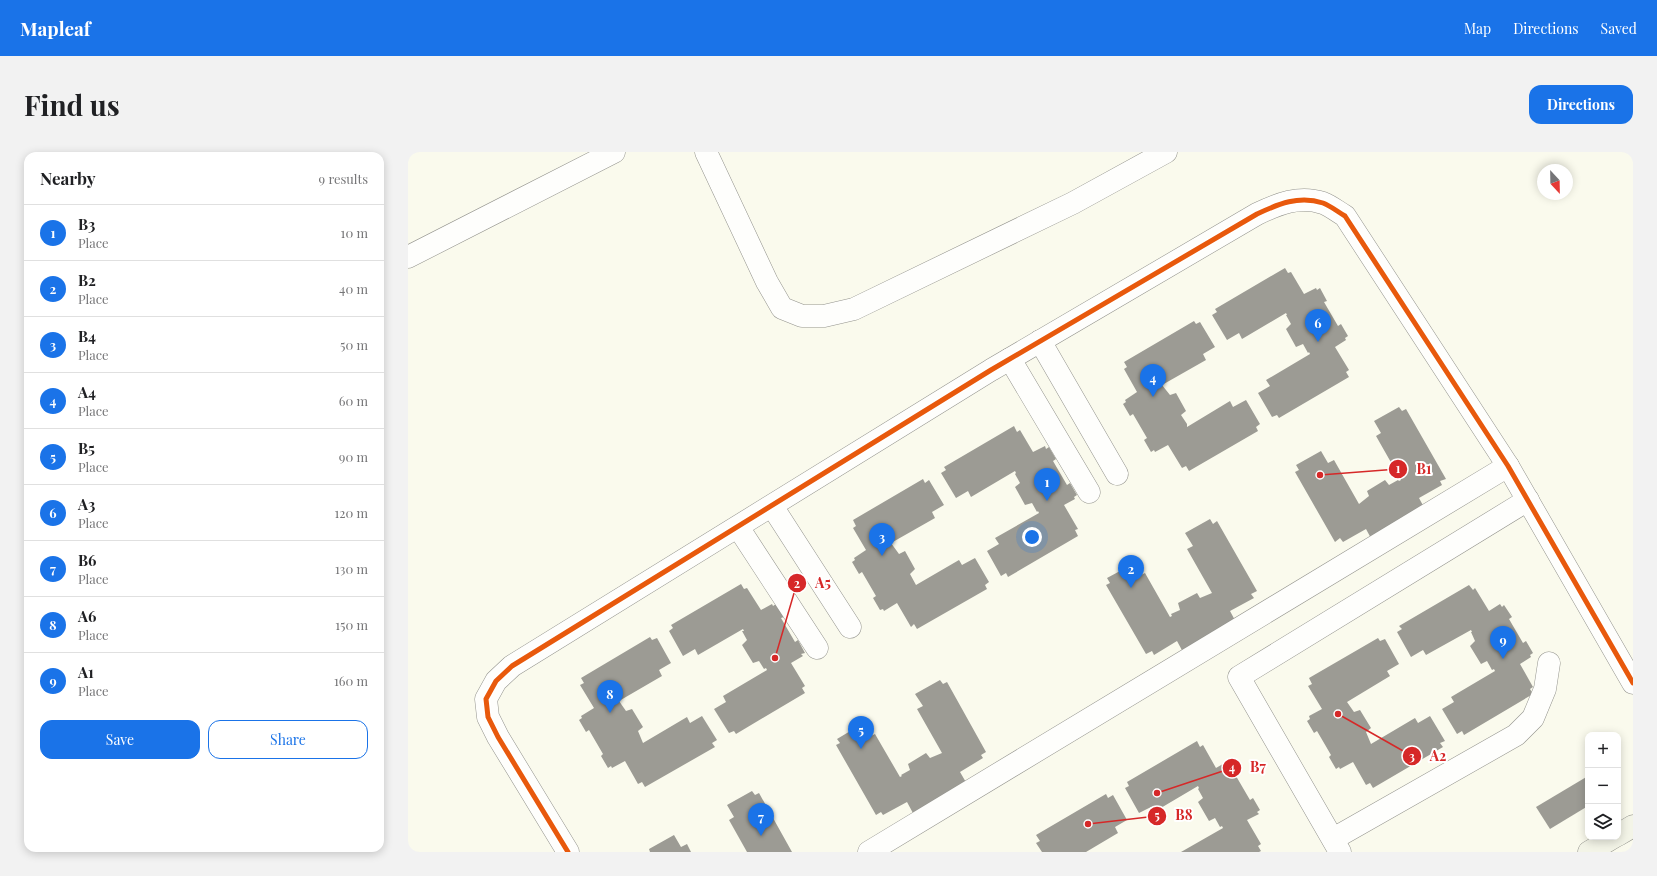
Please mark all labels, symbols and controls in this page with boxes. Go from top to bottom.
text: Mapleaf [20,15,91,41]
text: Map [1464,19,1491,38]
text: Directions [1513,19,1579,38]
text: Saved [1601,19,1637,38]
button: Directions [1529,85,1633,124]
text: Find us [24,86,120,123]
north arrow [1537,164,1573,200]
text: Nearby [40,167,95,189]
text: 9 results [319,170,368,187]
text: B3 [78,214,95,234]
text: 1 [51,224,55,241]
text: 10 m [341,224,368,241]
text: Place [78,234,109,251]
text: B2 [78,270,96,290]
text: 2 [50,280,56,297]
text: 40 m [339,280,368,297]
text: Place [78,290,109,307]
pin: 6 [1305,309,1331,342]
text: B4 [78,326,96,346]
text: 3 [50,336,56,353]
text: 50 m [340,336,368,353]
text: Place [78,346,109,363]
pin: 4 [1140,364,1166,397]
text: A4 [78,382,96,402]
text: 4 [50,392,56,409]
text: 60 m [339,392,368,409]
text: Place [78,402,109,419]
text: B5 [78,438,95,458]
text: 5 [50,448,56,465]
text: 90 m [339,448,368,465]
callout: B1 [1388,456,1439,482]
text: Place [78,458,109,475]
text: B1 [1417,459,1431,478]
text: 1 [1396,460,1401,476]
pin: 1 [1034,468,1060,501]
text: A3 [78,494,95,514]
text: 6 [49,504,57,521]
text: 120 m [334,504,368,521]
text: Place [78,514,109,531]
pin: 3 [869,523,895,556]
your location [1022,527,1042,547]
text: B6 [78,550,97,570]
pin: 2 [1118,555,1144,588]
text: 7 [50,560,56,577]
text: 130 m [335,560,368,577]
text: Place [78,570,109,587]
callout: A5 [787,570,839,596]
text: A5 [814,573,831,592]
text: 2 [794,575,800,591]
text: A6 [78,606,96,626]
text: 8 [49,616,57,633]
text: 150 m [335,616,368,633]
text: Place [78,626,109,643]
pin: 9 [1490,626,1516,659]
text: A1 [78,662,94,682]
text: 9 [49,672,57,689]
text: 160 m [334,672,368,689]
pin: 8 [597,680,623,713]
text: Place [78,682,109,699]
pin: 5 [848,716,874,749]
button: Save [40,720,200,759]
button: Share [208,720,368,759]
map controls [1585,732,1621,840]
button: + [1585,732,1621,768]
callout: A2 [1402,743,1454,769]
text: A2 [1429,746,1446,765]
text: 3 [1409,748,1415,764]
callout: B7 [1222,755,1274,781]
text: B7 [1250,757,1267,776]
text: 4 [1229,759,1235,775]
button: − [1585,768,1621,804]
pin: 7 [748,803,774,836]
callout: B8 [1147,803,1200,829]
button: layers [1585,804,1621,840]
text: B8 [1175,805,1193,824]
text: 5 [1154,807,1160,823]

